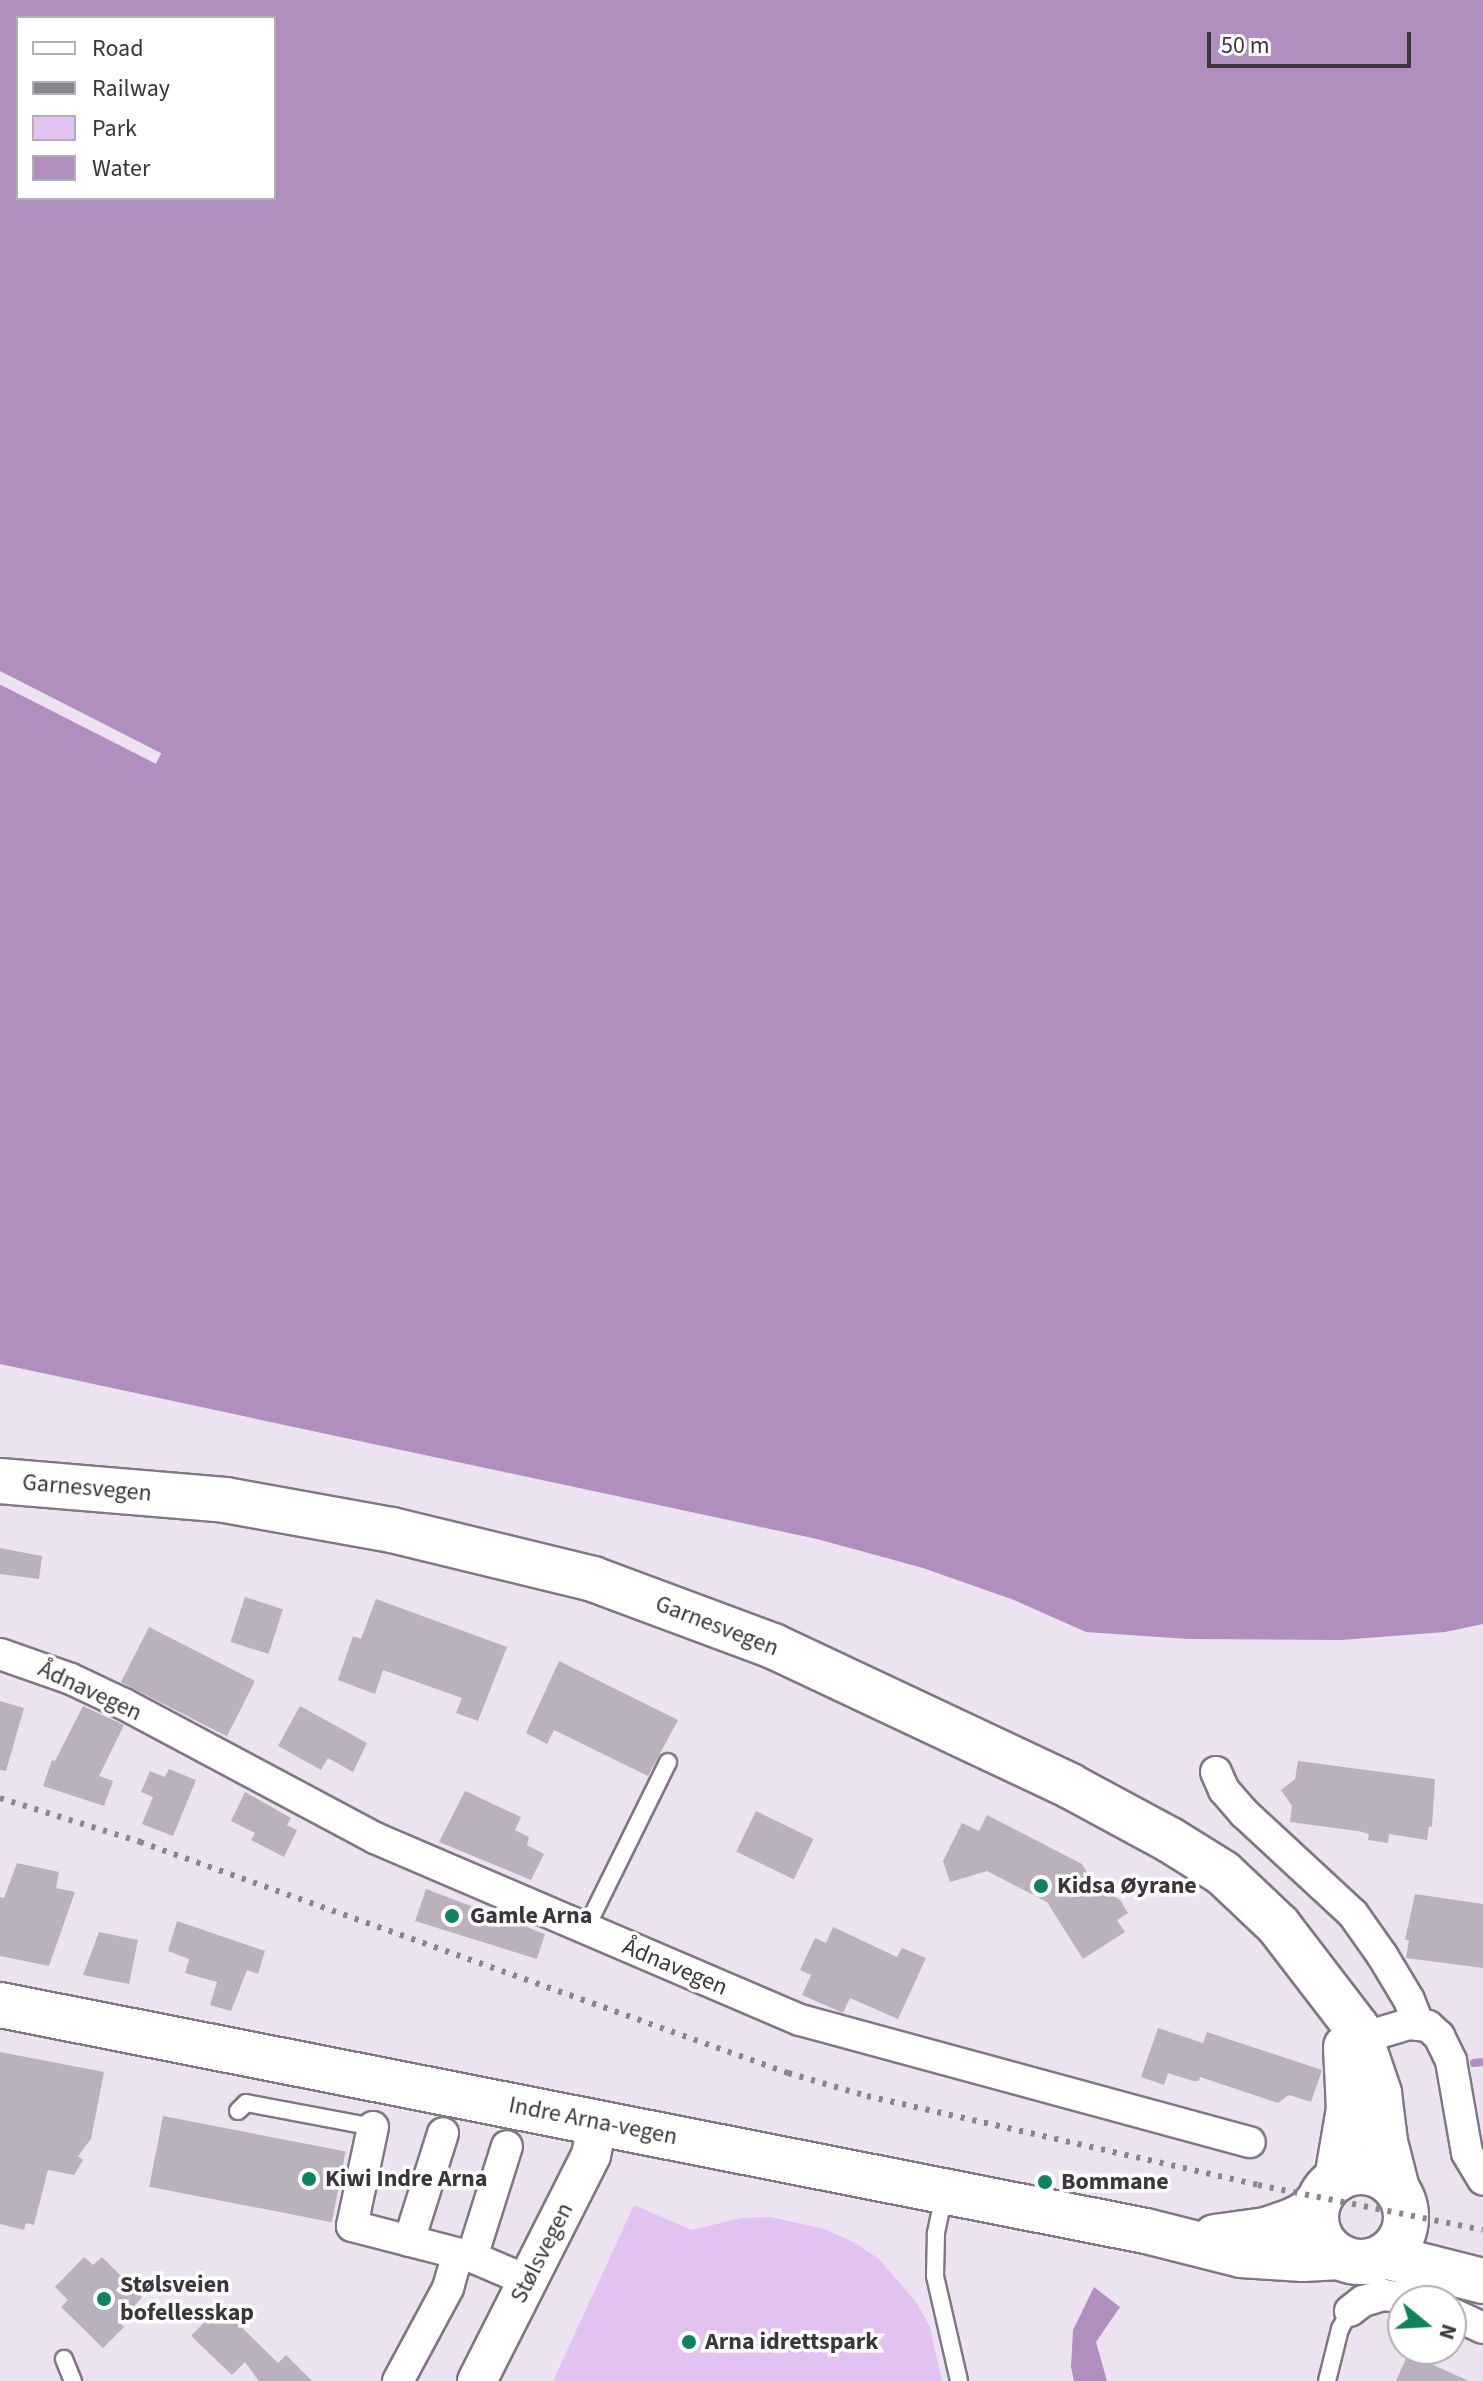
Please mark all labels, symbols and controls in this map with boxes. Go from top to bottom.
legend [16,16,276,200]
scale bar [1211,16,1415,66]
text: 50 m [1221,28,1270,63]
text: Road [92,31,144,66]
text: Railway [92,71,170,106]
text: Park [92,111,137,146]
text: Water [92,151,150,186]
street label: Garnesvegen [21,1468,153,1508]
street label: Garnesvegen [651,1589,783,1663]
street label: Ådnavegen [34,1654,146,1728]
place label: Kidsa Øyrane [1057,1872,1197,1900]
marker: Kidsa Øyrane [1032,1877,1050,1895]
place label: Gamle Arna [470,1902,592,1930]
marker: Gamle Arna [441,1905,463,1927]
street label: Ådnavegen [618,1932,732,2002]
street label: Indre Arna-vegen [506,2091,680,2151]
place label: Kiwi Indre Arna [325,2165,487,2193]
place label: Bommane [1061,2168,1169,2196]
marker: Kiwi Indre Arna [300,2170,318,2188]
marker: Bommane [1036,2173,1054,2191]
street label: Stølsvegen [504,2198,580,2308]
place label: Stølsveien bofellesskap [120,2271,254,2327]
north arrow [1387,2285,1467,2365]
marker: Stølsveien bofellesskap [95,2290,113,2308]
text: N [1430,2320,1465,2344]
place label: Arna idrettspark [705,2328,878,2356]
marker: Arna idrettspark [680,2333,698,2351]

